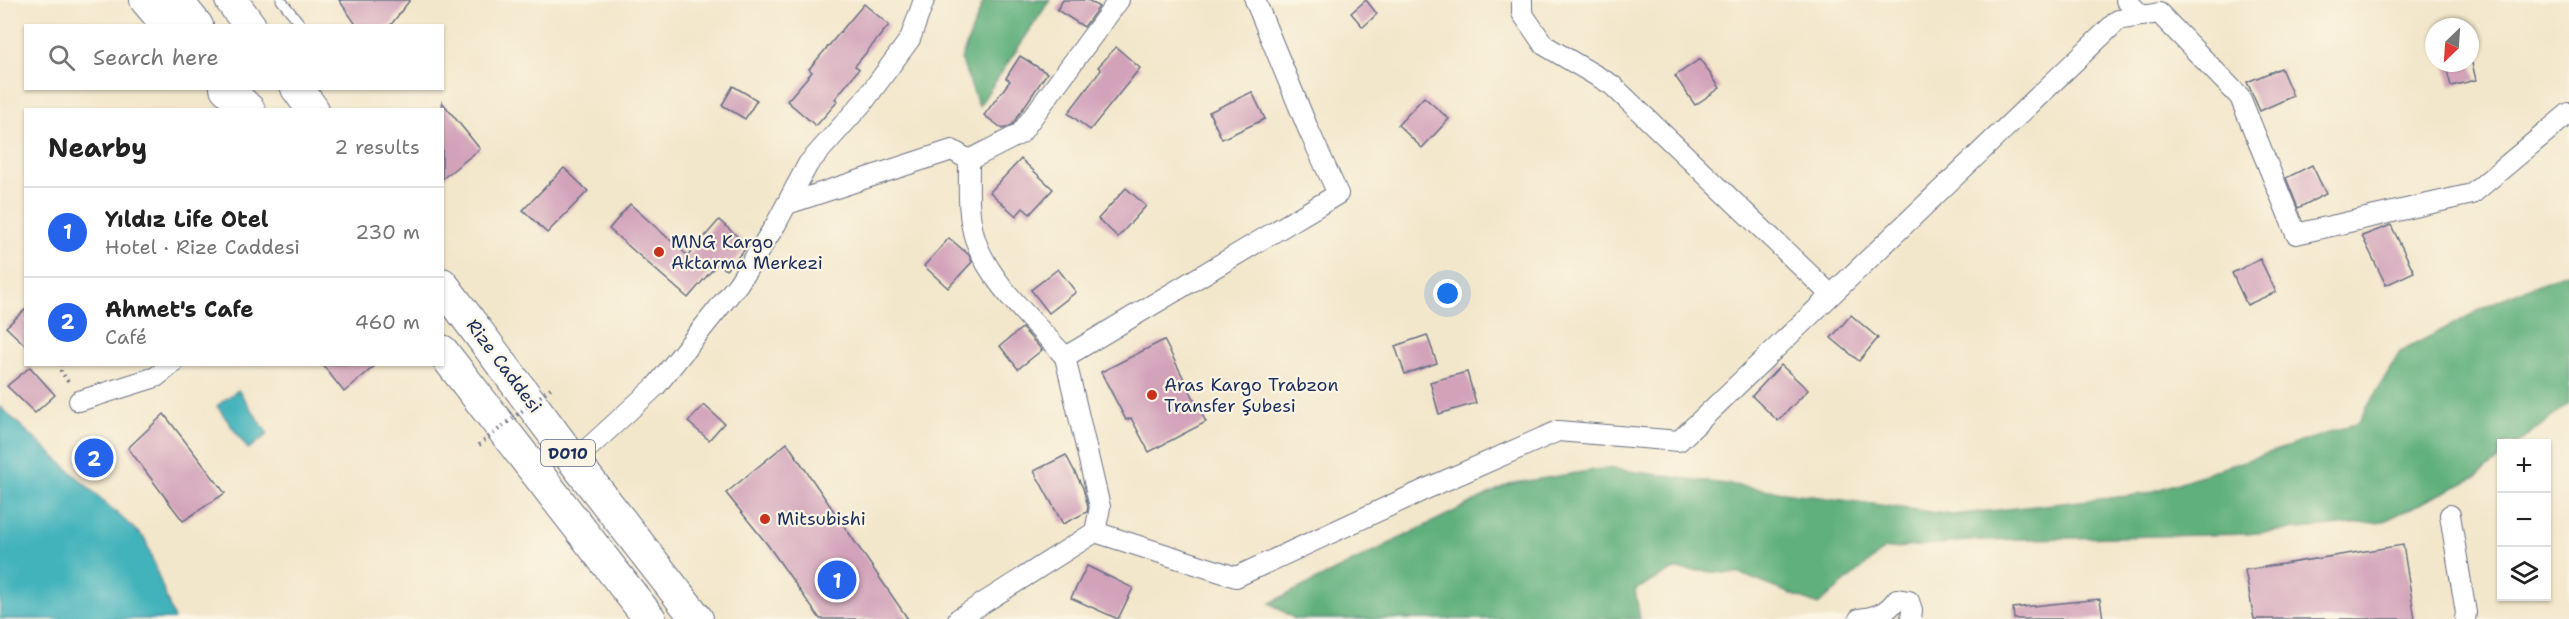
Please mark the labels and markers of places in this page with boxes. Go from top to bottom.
place label: MNG Kargo Aktarma Merkezi [671,230,823,275]
marker: MNG Kargo Aktarma Merkezi [652,245,666,259]
place label: Aras Kargo Trabzon Transfer Şubesi [1164,373,1338,418]
marker: Aras Kargo Trabzon Transfer Şubesi [1145,388,1159,402]
pin: 2 [74,436,113,480]
place label: Mitsubishi [777,507,866,531]
marker: Mitsubishi [758,512,772,526]
pin: 1 [818,558,856,602]

